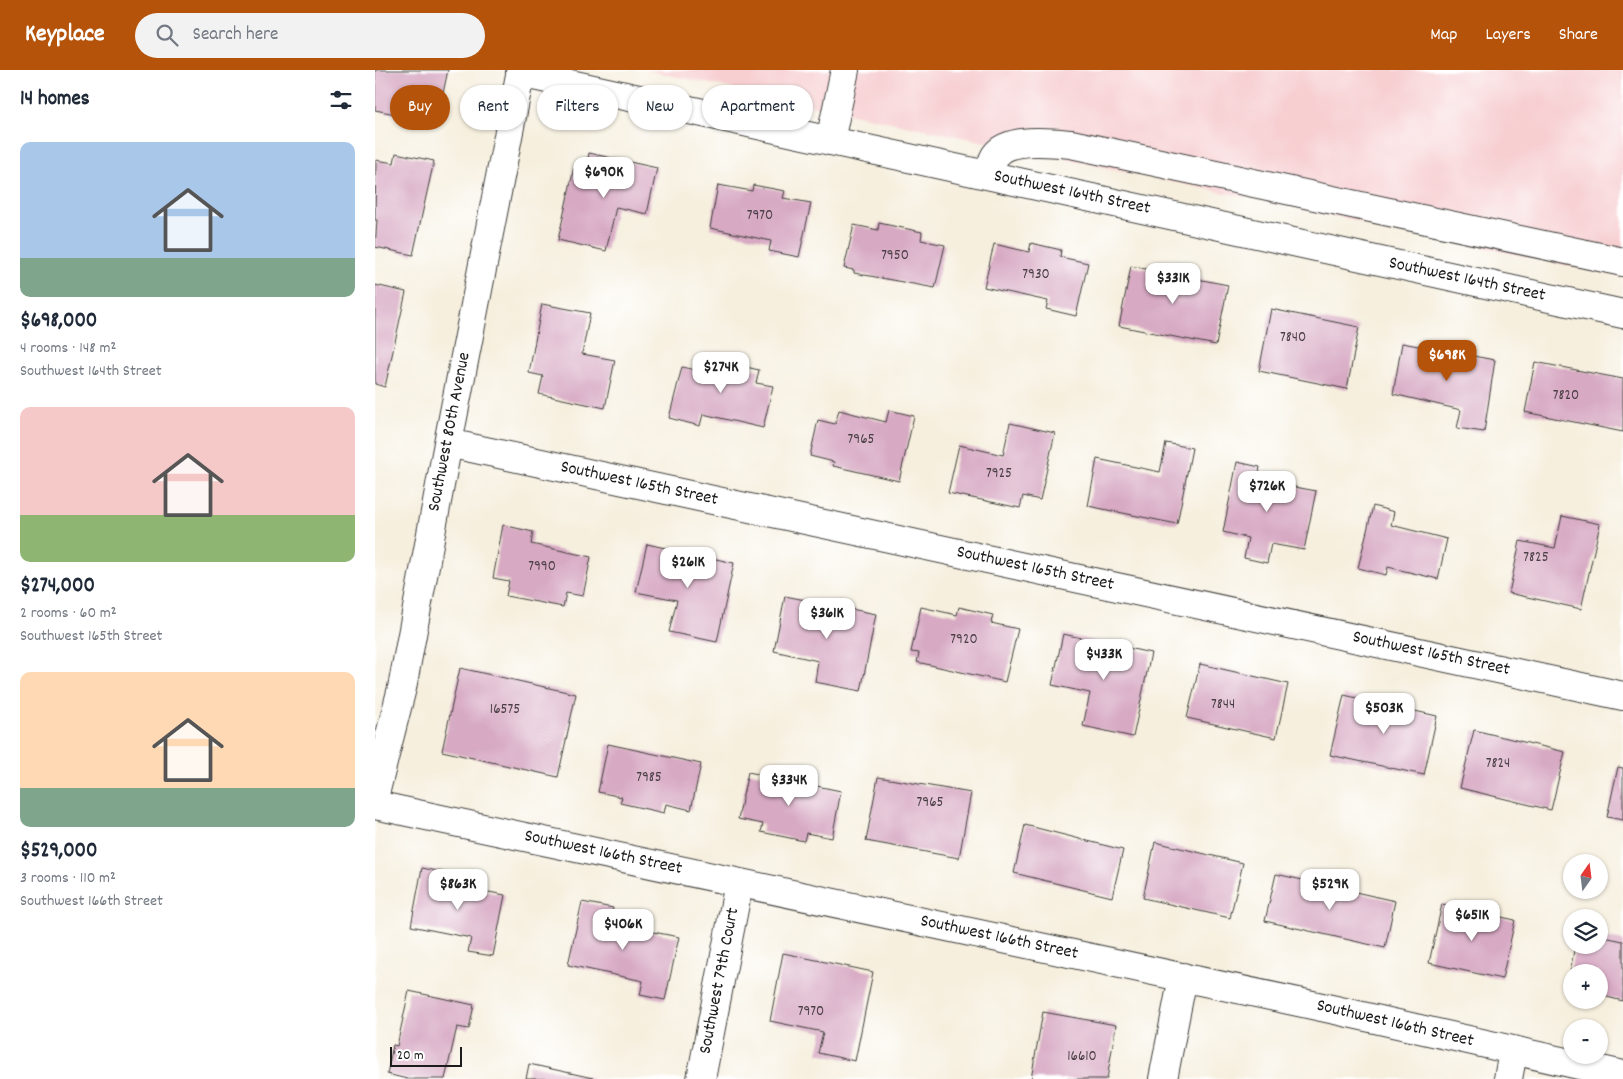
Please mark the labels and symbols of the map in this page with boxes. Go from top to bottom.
pin: $690K [569,156,639,199]
street label: Southwest 164th Street [991,164,1153,222]
house number: 7970 [747,205,773,227]
house number: 7950 [881,245,909,267]
street label: Southwest 164th Street [1386,251,1548,309]
pin: $331K [1138,262,1208,305]
house number: 7930 [1022,264,1050,286]
house number: 7840 [1280,327,1306,349]
pin: $698K [1412,340,1482,382]
street label: Southwest 80th Avenue [422,350,478,514]
pin: $274K [686,352,756,394]
house number: 7820 [1553,385,1579,407]
house number: 7965 [848,429,875,451]
street label: Southwest 165th Street [558,455,720,513]
house number: 7925 [986,463,1012,485]
pin: $726K [1232,470,1302,513]
street label: Southwest 165th Street [954,540,1116,598]
pin: $261K [653,546,723,589]
house number: 7825 [1523,547,1549,569]
house number: 7990 [528,556,556,578]
pin: $361K [792,598,862,640]
street label: Southwest 165th Street [1350,625,1512,683]
house number: 7920 [950,629,978,651]
pin: $433K [1069,638,1139,681]
pin: $503K [1349,692,1419,735]
house number: 7844 [1211,694,1235,716]
house number: 16575 [490,699,520,721]
house number: 7824 [1486,753,1510,775]
pin: $334K [754,764,824,807]
house number: 7985 [636,767,662,789]
house number: 7965 [917,792,944,814]
street label: Southwest 166th Street [522,824,685,882]
north arrow [1563,854,1607,899]
pin: $863K [423,868,493,911]
pin: $529K [1295,868,1365,911]
pin: $651K [1437,900,1507,942]
street label: Southwest 79th Court [694,905,747,1056]
pin: $406K [588,908,658,951]
street label: Southwest 166th Street [918,909,1081,967]
street label: Southwest 166th Street [1314,994,1476,1054]
house number: 7970 [798,1001,824,1023]
scale bar [390,1044,463,1067]
house number: 16610 [1067,1046,1097,1068]

